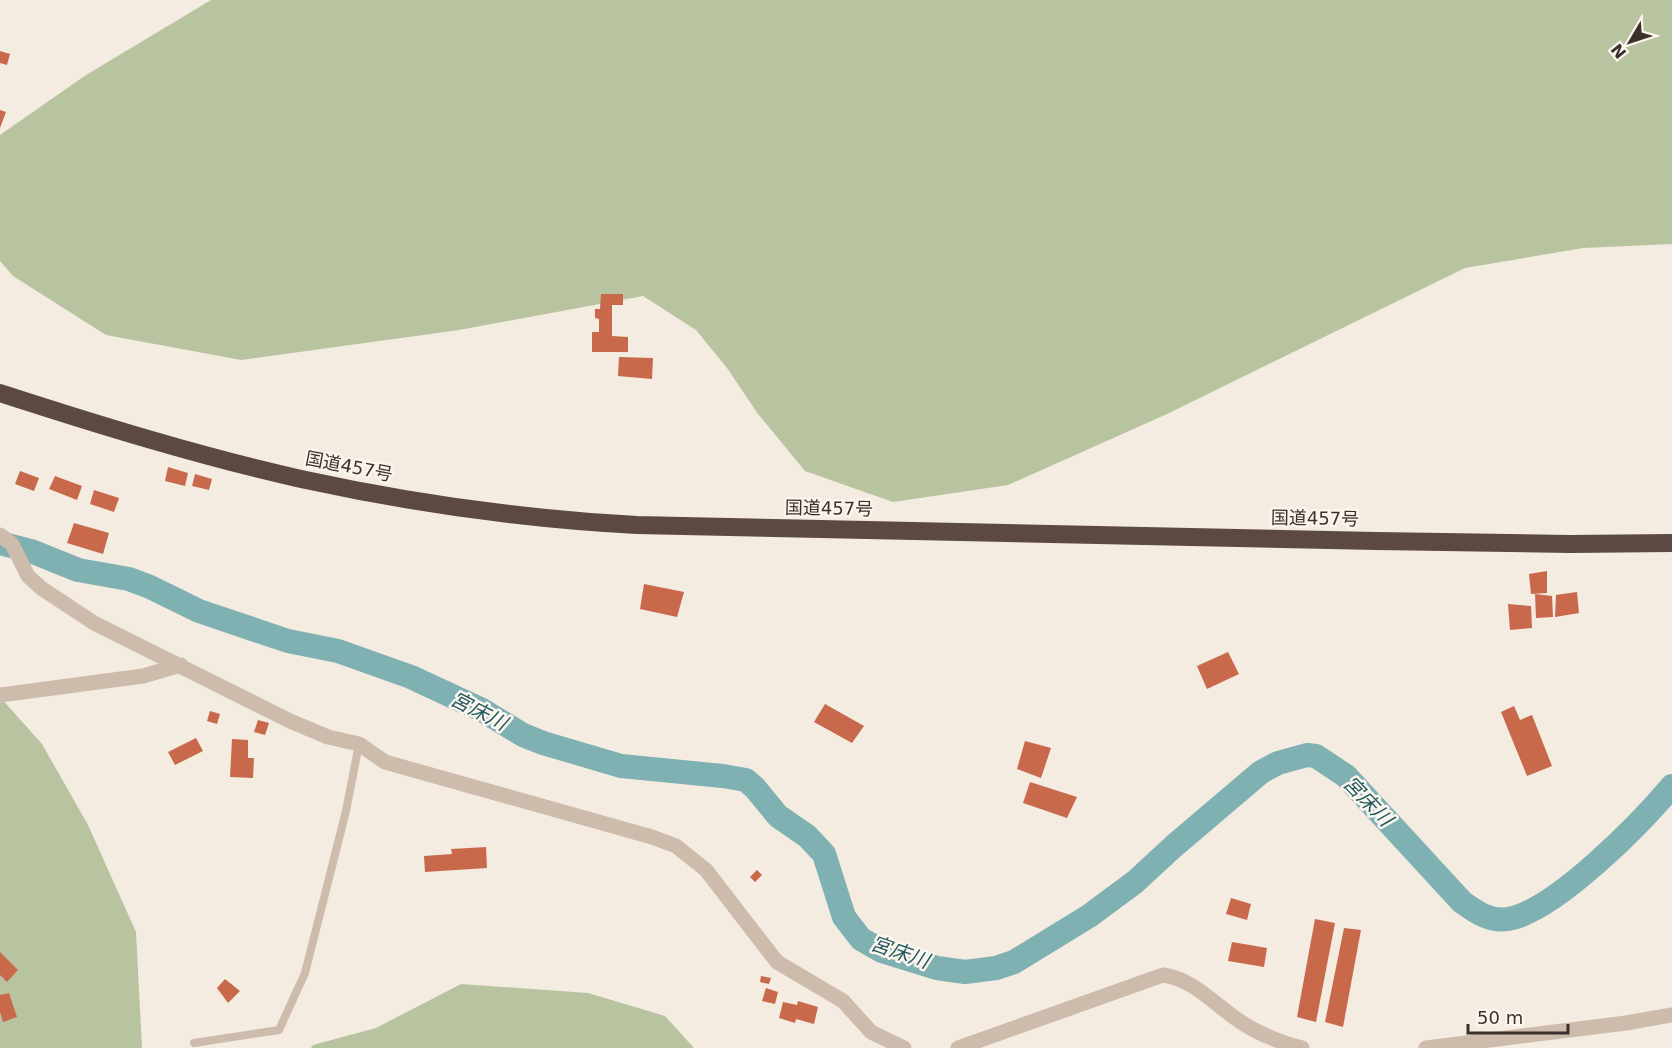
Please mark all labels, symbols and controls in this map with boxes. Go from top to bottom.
north arrow [1600,12,1660,72]
text: N [1607,40,1630,62]
street label: 国道457号 [304,447,394,485]
street label: 国道457号 [785,497,873,519]
street label: 国道457号 [1271,507,1359,529]
water label: 宮床川 [447,687,513,736]
water label: 宮床川 [1339,771,1399,832]
water label: 宮床川 [868,931,934,974]
scale bar [1468,997,1568,1035]
text: 50 m [1477,1007,1523,1028]

